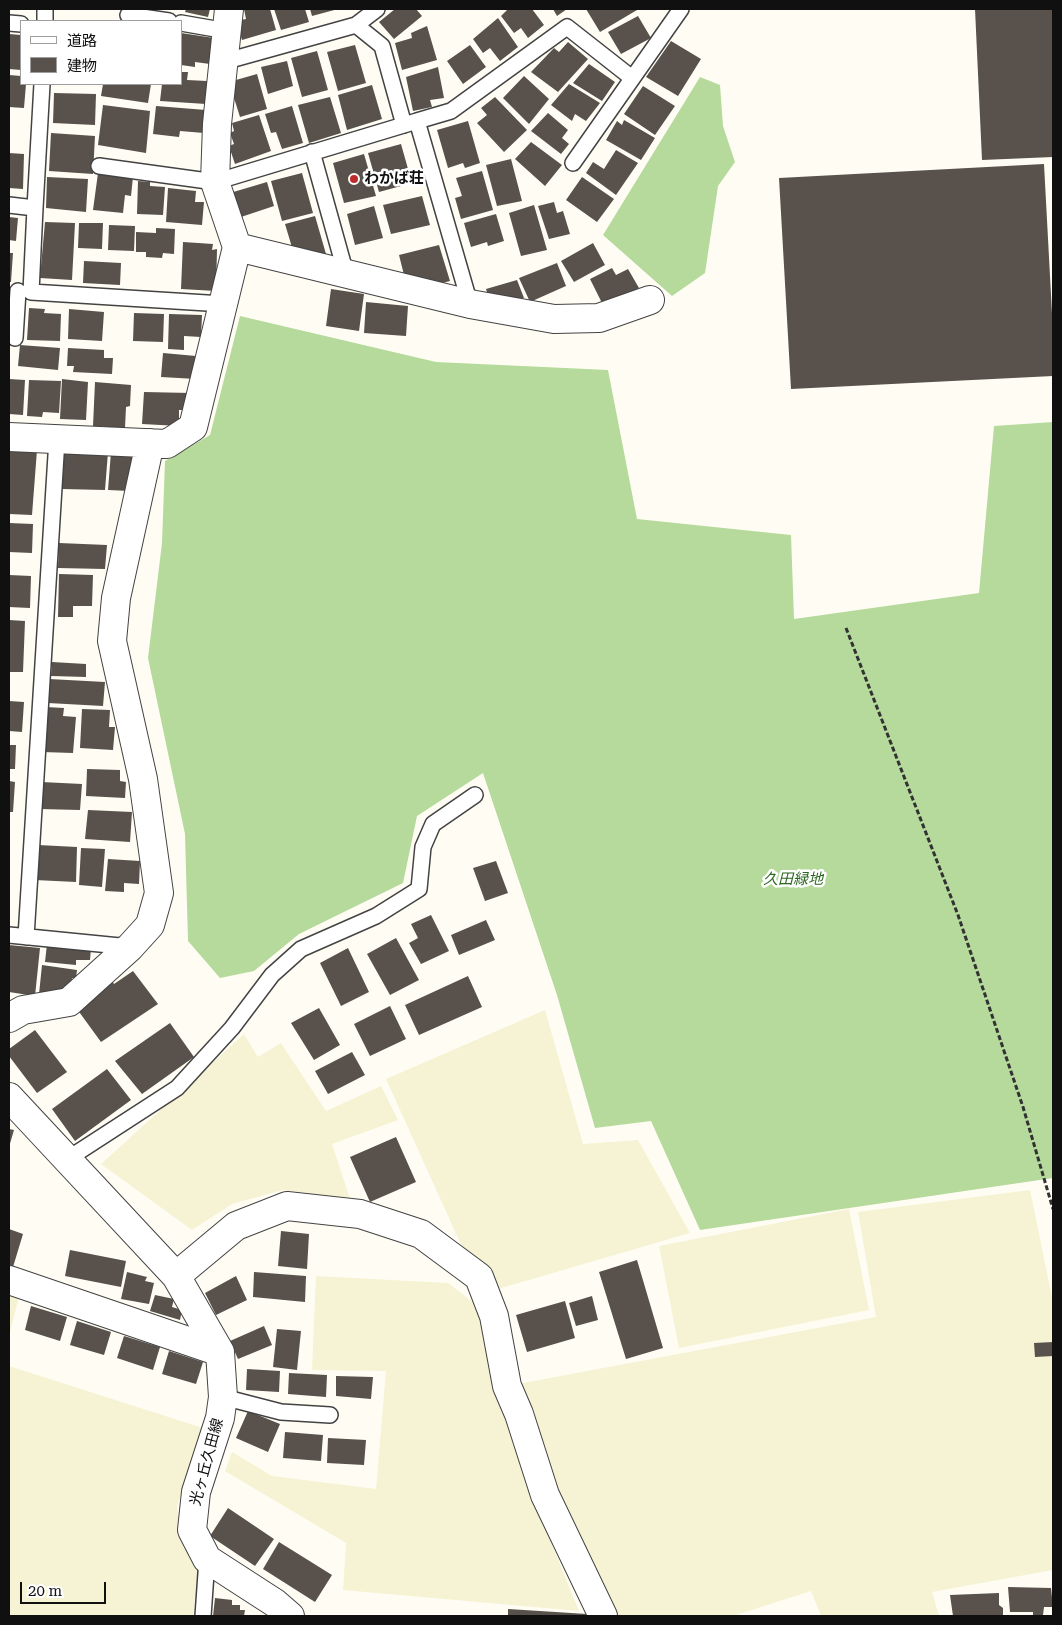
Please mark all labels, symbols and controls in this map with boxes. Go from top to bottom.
legend [20,20,182,85]
text: 道路 [67,32,97,50]
text: 建物 [67,57,97,75]
place label: わかば荘 [364,170,424,188]
marker: わかば荘 [348,173,360,185]
park label: 久田緑地 [763,871,823,889]
street label: 光ヶ丘久田線 [187,1416,227,1508]
scale bar [22,1572,109,1604]
text: 20 m [28,1582,62,1600]

